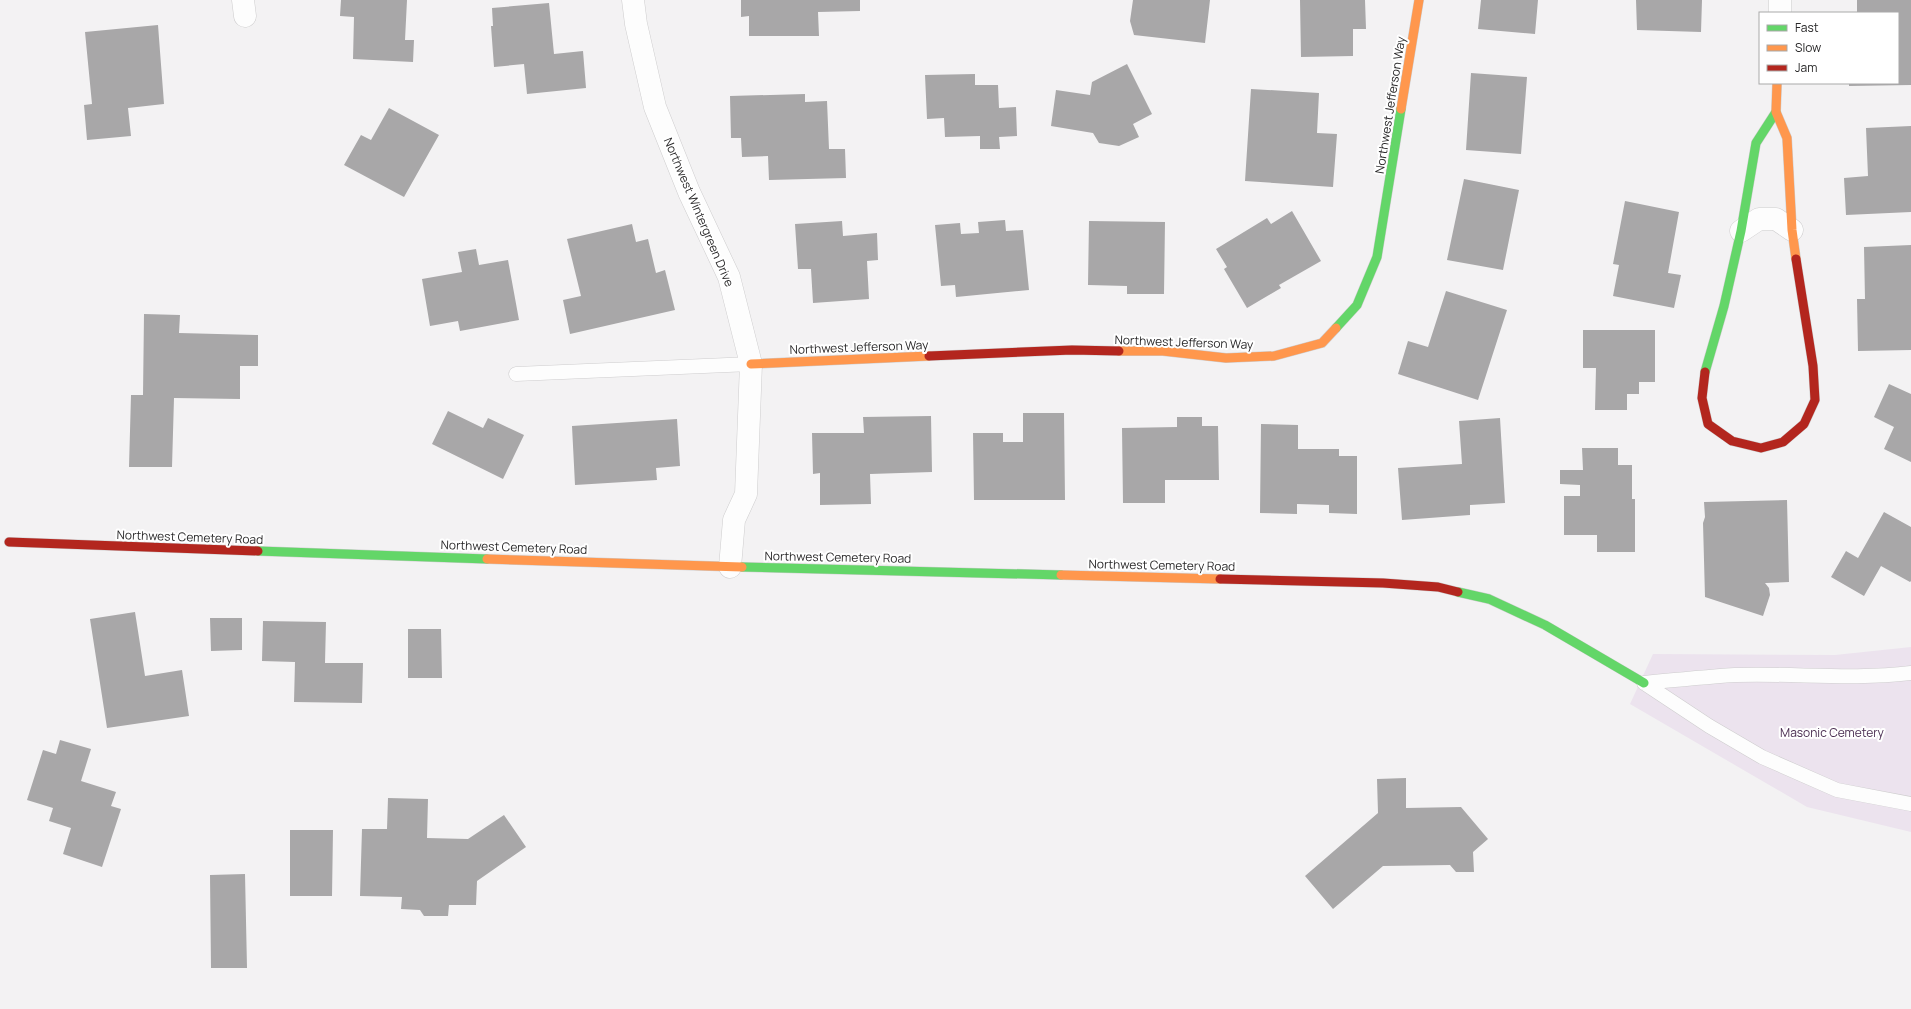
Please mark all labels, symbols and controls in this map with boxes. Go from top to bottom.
legend [1759,12,1899,84]
text: Fast [1795,19,1819,36]
street label: Northwest Jefferson Way [1371,35,1409,175]
text: Slow [1795,39,1821,56]
text: Jam [1795,59,1817,76]
street label: Northwest Wintergreen Drive [660,135,738,289]
street label: Northwest Jefferson Way [1114,331,1254,353]
street label: Northwest Jefferson Way [789,336,929,358]
street label: Northwest Cemetery Road [116,526,264,548]
street label: Northwest Cemetery Road [440,536,588,558]
street label: Northwest Cemetery Road [765,547,911,567]
street label: Northwest Cemetery Road [1089,555,1235,575]
park label: Masonic Cemetery [1780,724,1885,741]

